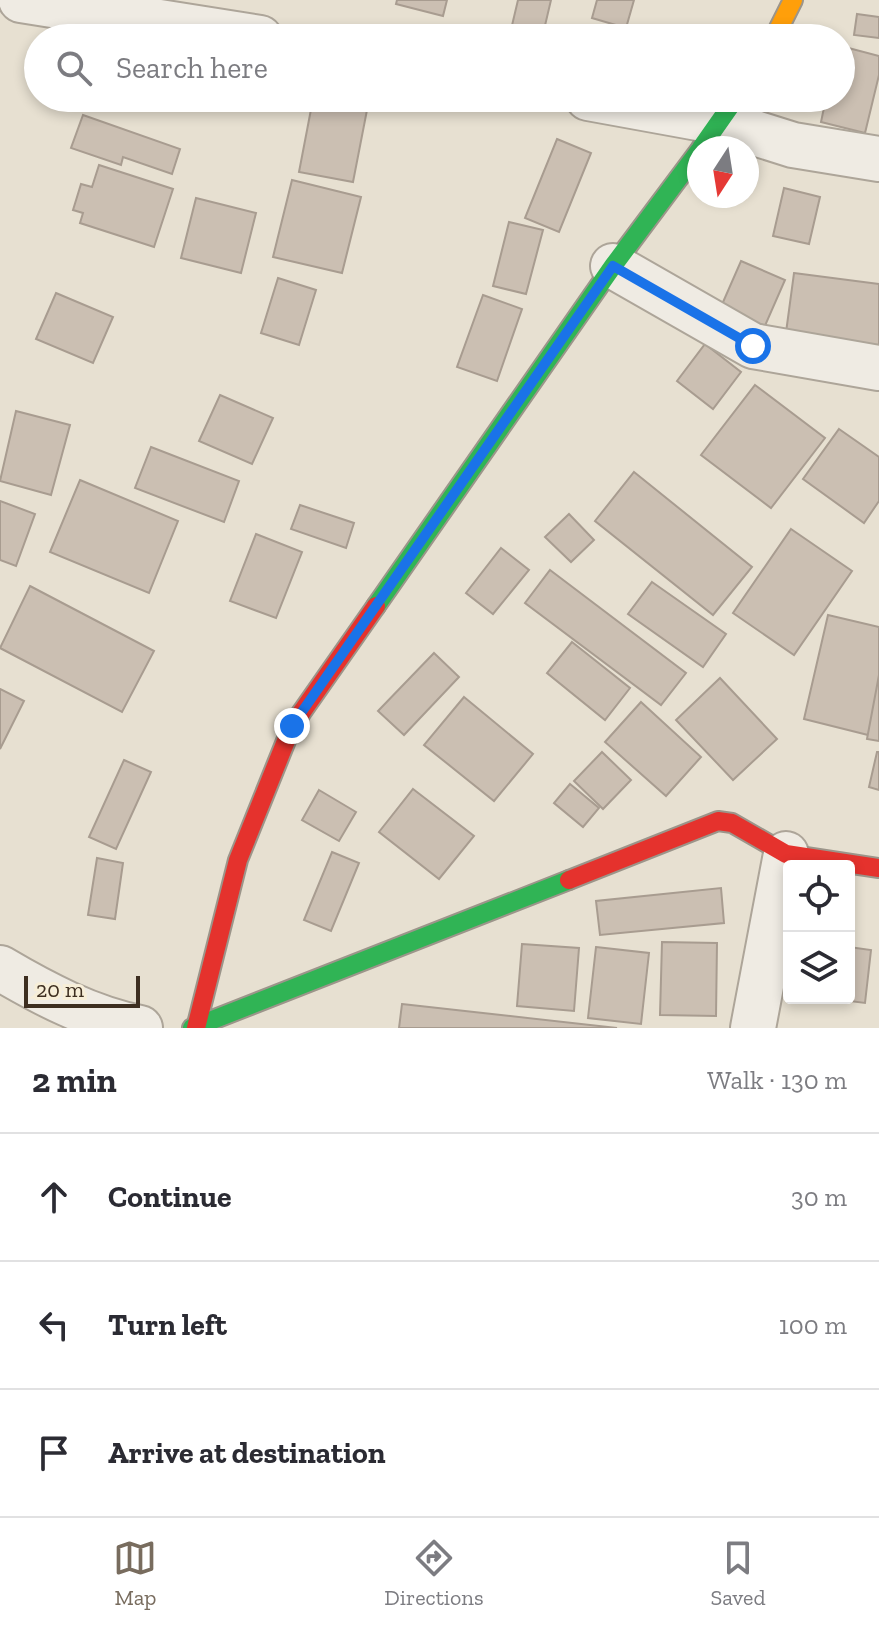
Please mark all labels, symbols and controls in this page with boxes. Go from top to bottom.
search box [24,24,855,112]
icon: search [52,46,96,90]
text: Search here [116,50,268,86]
north arrow [687,136,759,208]
route start [735,328,771,364]
route end [274,708,310,744]
map controls [783,860,855,1004]
button: locate [783,860,855,932]
button: layers [783,932,855,1004]
scale bar [24,972,140,1008]
text: 20 m [36,976,84,1003]
text: 2 min [32,1060,117,1101]
text: Walk · 130 m [707,1064,847,1096]
icon: ahead [32,1175,76,1219]
text: Continue [108,1179,232,1215]
text: 30 m [791,1181,847,1213]
icon: left [32,1303,76,1347]
text: Turn left [108,1307,227,1343]
text: 100 m [779,1309,847,1341]
icon: arrive [32,1431,76,1475]
text: Arrive at destination [108,1435,385,1471]
tab: Map [113,1536,157,1611]
tab: Directions [384,1536,484,1611]
tab: Saved [710,1536,766,1611]

